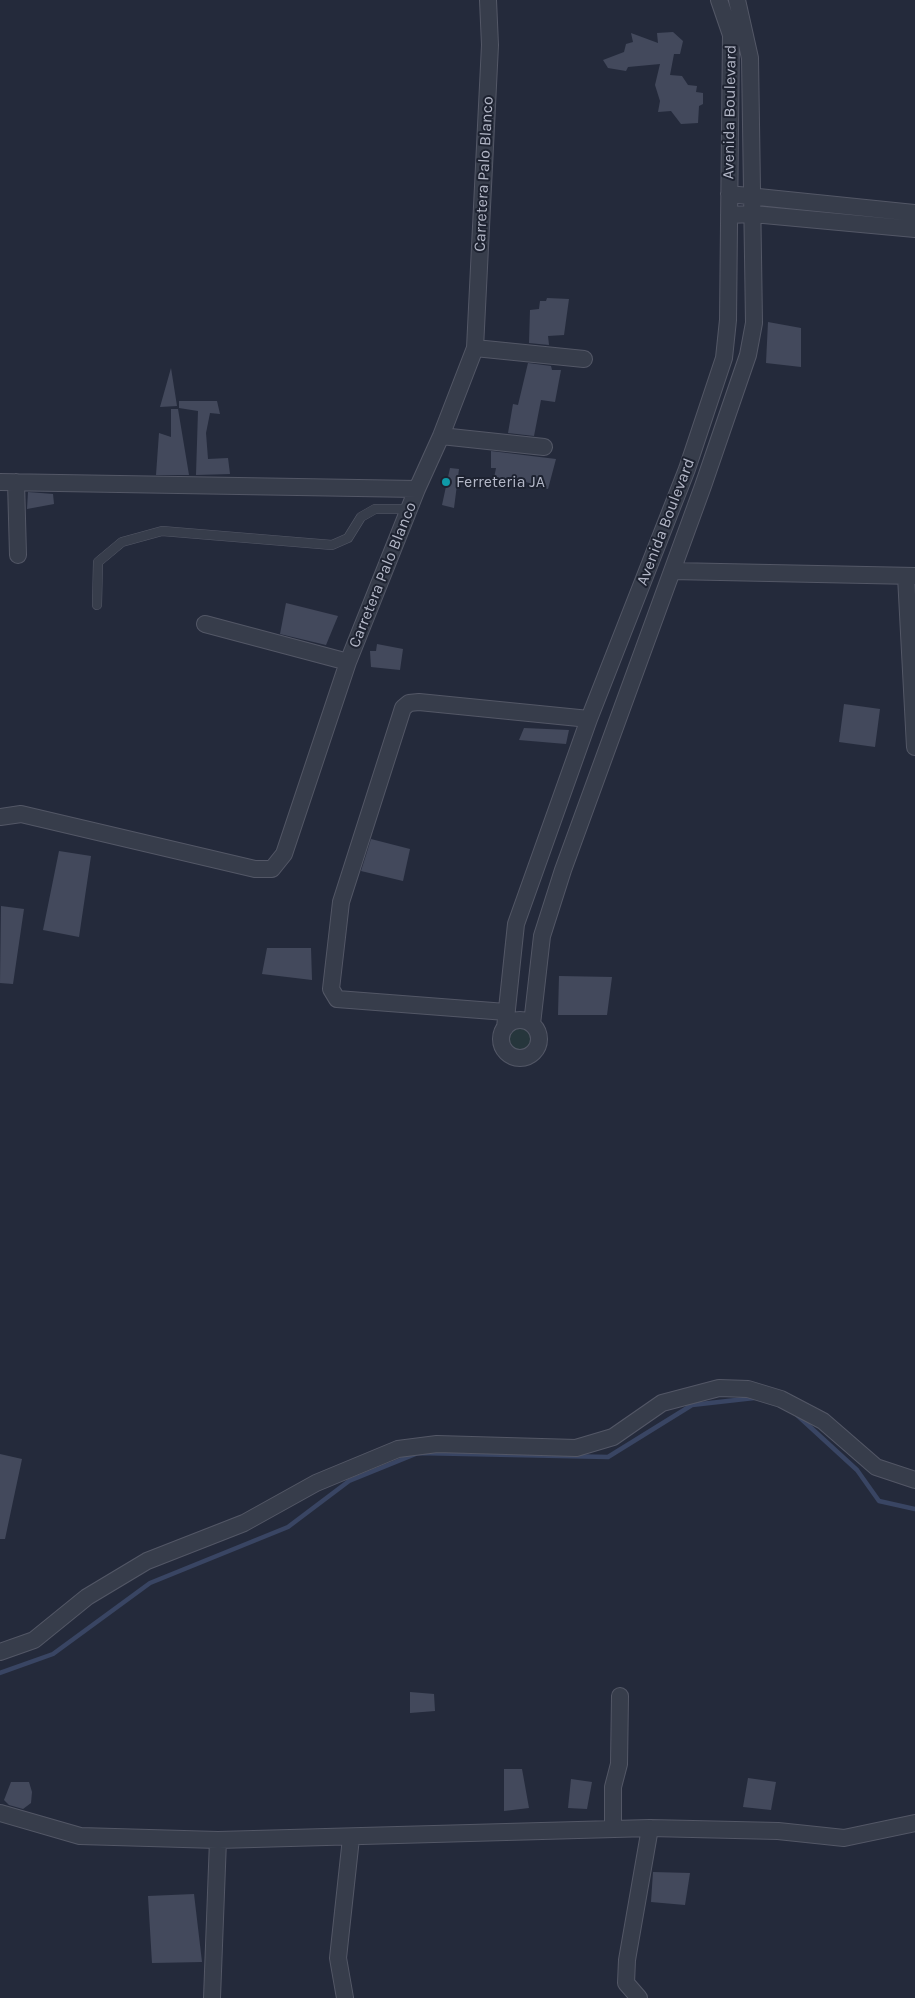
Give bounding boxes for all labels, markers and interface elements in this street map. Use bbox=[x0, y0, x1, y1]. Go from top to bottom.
street label: Avenida Boulevard bbox=[719, 44, 741, 180]
street label: Carretera Palo Blanco bbox=[470, 96, 498, 252]
street label: Avenida Boulevard bbox=[633, 456, 699, 588]
place label: Ferreteria JA bbox=[456, 472, 545, 492]
marker: Ferreteria JA bbox=[440, 476, 452, 488]
street label: Carretera Palo Blanco bbox=[345, 499, 421, 651]

